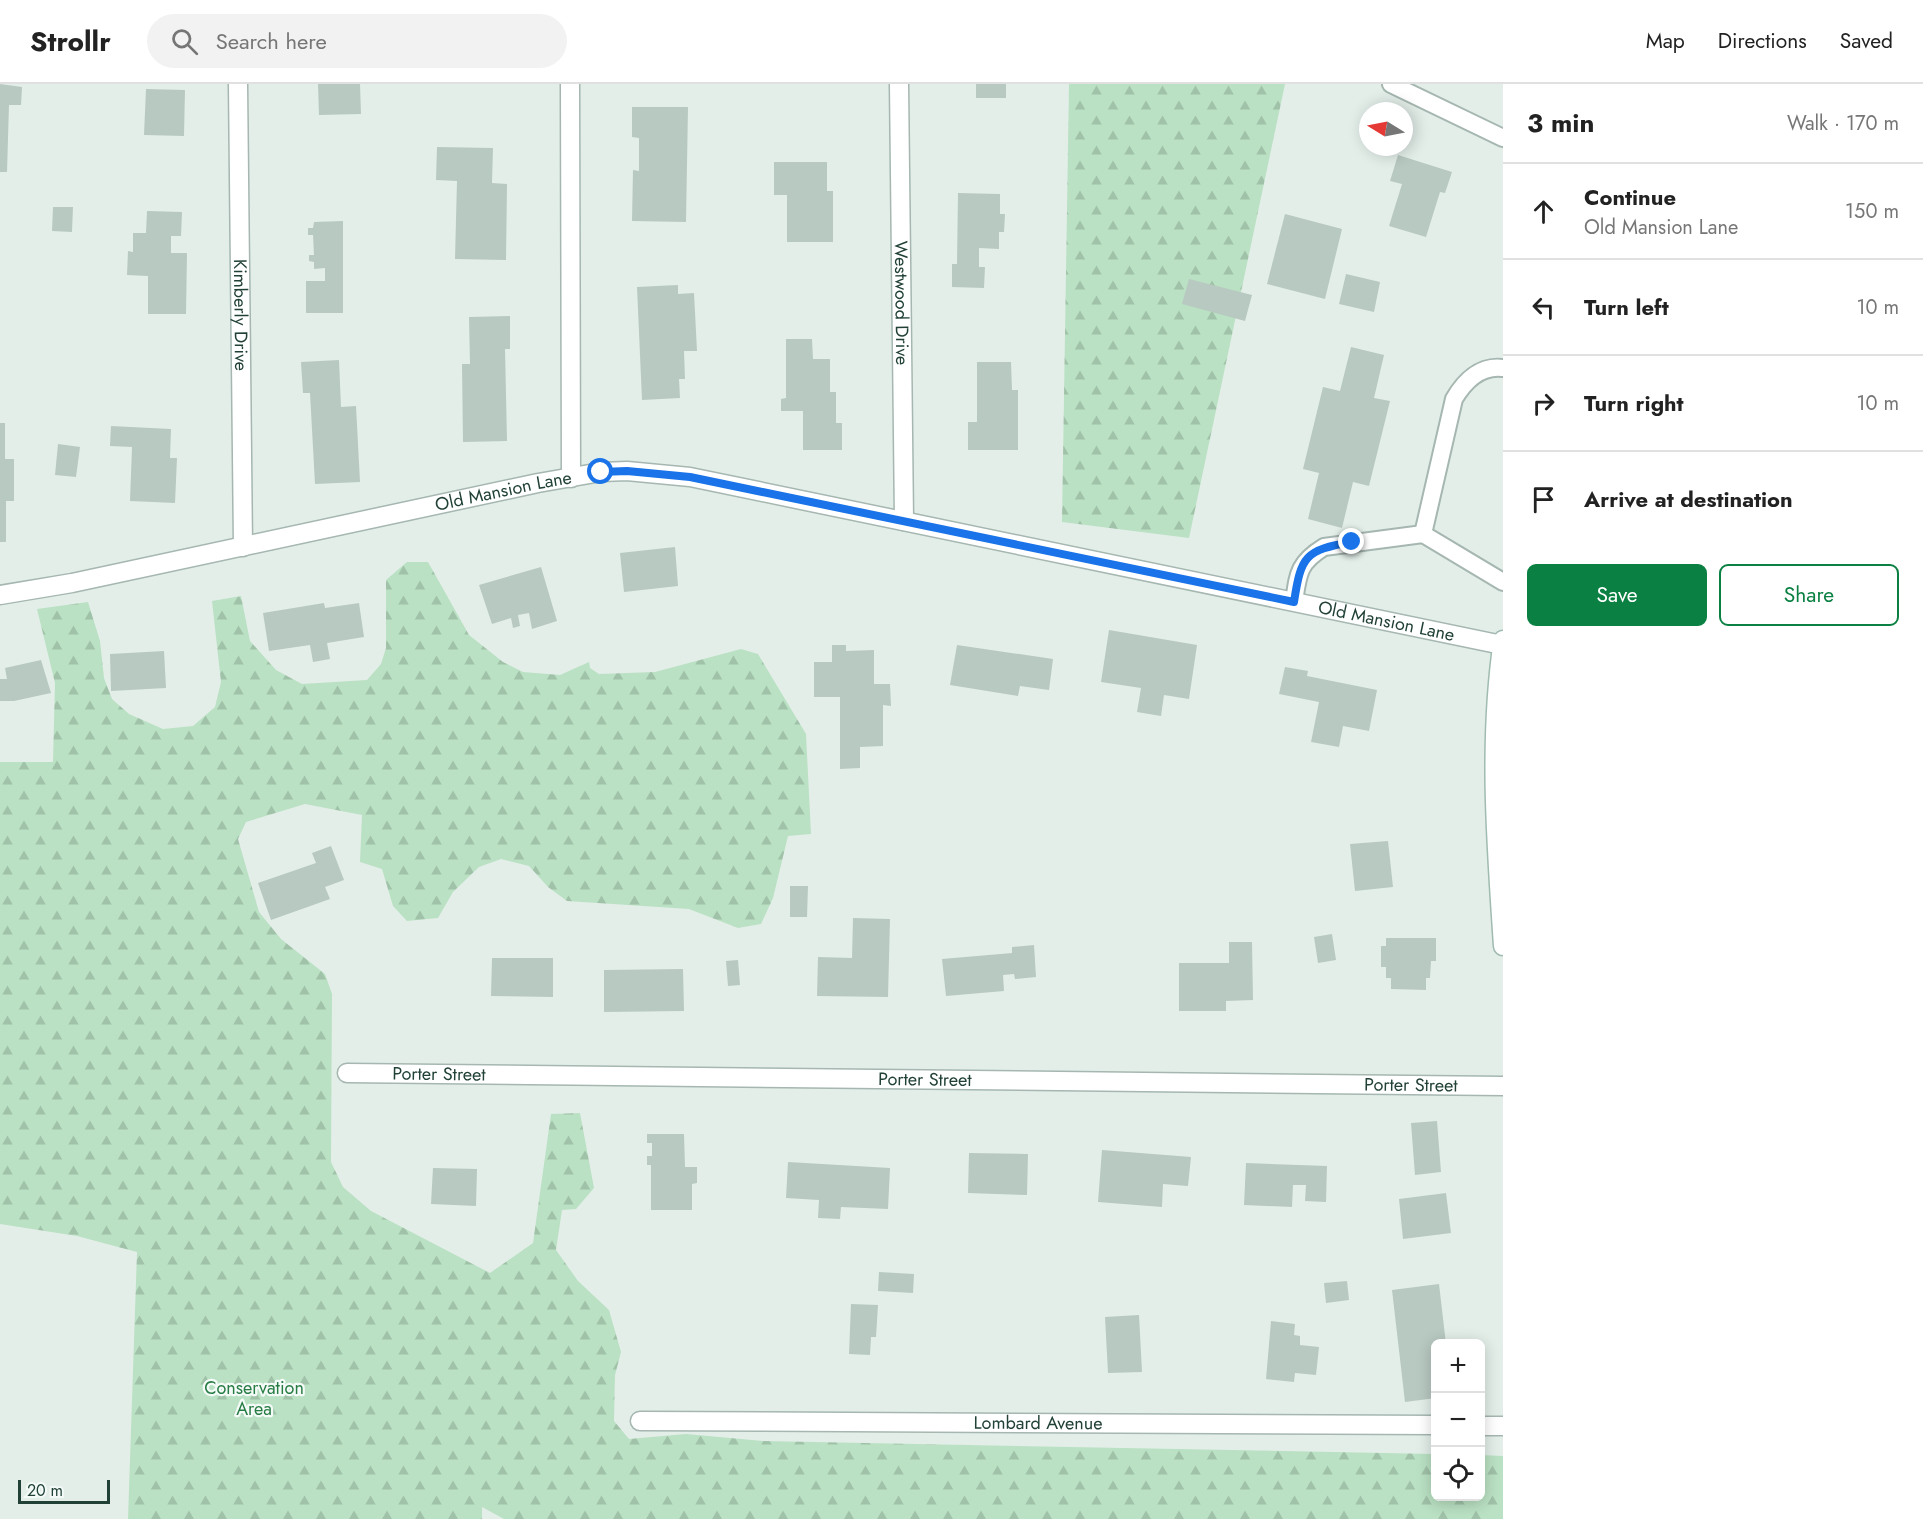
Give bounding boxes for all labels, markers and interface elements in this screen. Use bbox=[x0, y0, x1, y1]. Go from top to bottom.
search box bbox=[147, 14, 567, 68]
text: Strollr bbox=[30, 21, 111, 62]
icon: search bbox=[168, 25, 201, 58]
text: Search here bbox=[216, 25, 327, 57]
text: Map bbox=[1646, 26, 1685, 56]
text: Directions bbox=[1718, 26, 1807, 56]
text: Saved bbox=[1840, 26, 1893, 56]
north arrow bbox=[1359, 102, 1413, 156]
text: 3 min bbox=[1527, 104, 1594, 142]
text: Walk · 170 m bbox=[1787, 109, 1899, 138]
text: Continue bbox=[1584, 181, 1676, 213]
icon: ahead bbox=[1527, 195, 1560, 228]
text: 150 m bbox=[1845, 197, 1899, 226]
text: Old Mansion Lane bbox=[1584, 213, 1738, 242]
street label: Westwood Drive bbox=[888, 241, 915, 365]
street label: Kimberly Drive bbox=[227, 259, 254, 371]
icon: left bbox=[1527, 291, 1560, 324]
text: Turn left bbox=[1584, 291, 1669, 323]
text: 10 m bbox=[1856, 293, 1899, 322]
icon: right bbox=[1527, 387, 1560, 420]
text: Turn right bbox=[1584, 387, 1684, 419]
text: 10 m bbox=[1856, 389, 1899, 418]
route start bbox=[587, 458, 613, 484]
street label: Old Mansion Lane bbox=[433, 464, 574, 518]
icon: arrive bbox=[1527, 483, 1560, 516]
text: Arrive at destination bbox=[1584, 483, 1793, 515]
route end bbox=[1338, 528, 1364, 554]
button: Save bbox=[1527, 564, 1707, 626]
button: Share bbox=[1719, 564, 1899, 626]
street label: Old Mansion Lane bbox=[1316, 594, 1457, 648]
street label: Porter Street bbox=[392, 1061, 487, 1088]
street label: Porter Street bbox=[878, 1066, 973, 1093]
street label: Porter Street bbox=[1364, 1071, 1459, 1098]
map controls bbox=[1431, 1339, 1485, 1501]
button: + bbox=[1431, 1339, 1485, 1393]
park label: Conservation Area bbox=[204, 1375, 304, 1422]
button: − bbox=[1431, 1393, 1485, 1447]
street label: Lombard Avenue bbox=[973, 1410, 1103, 1436]
button: locate bbox=[1431, 1447, 1485, 1501]
scale bar bbox=[18, 1477, 110, 1504]
text: 20 m bbox=[27, 1479, 63, 1502]

